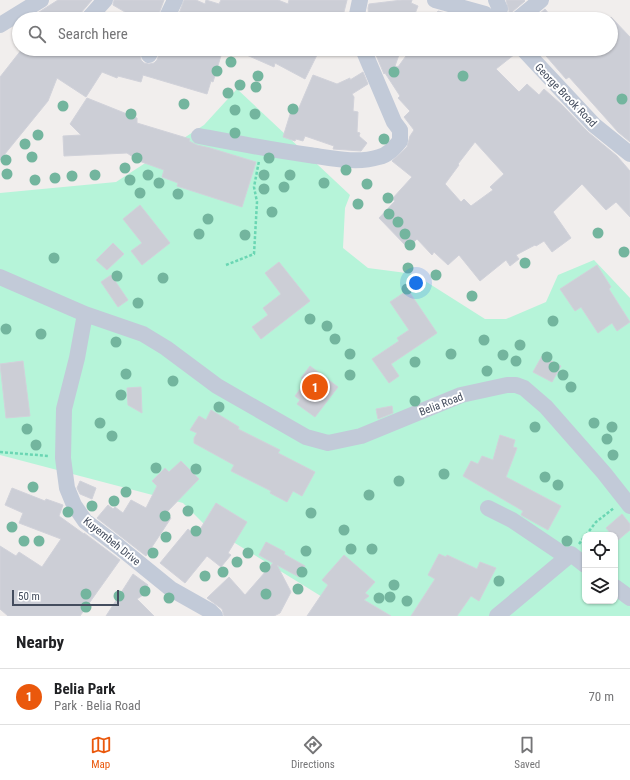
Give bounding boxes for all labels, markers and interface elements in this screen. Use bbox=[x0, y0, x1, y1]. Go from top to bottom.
search box bbox=[12, 12, 618, 56]
icon: search bbox=[26, 23, 48, 45]
text: Search here bbox=[58, 25, 128, 43]
street label: George Brook Road bbox=[532, 61, 599, 130]
your location bbox=[406, 273, 426, 293]
pin: 1 bbox=[302, 372, 328, 402]
street label: Belia Road bbox=[417, 390, 465, 419]
street label: Kuyembeh Drive bbox=[81, 514, 143, 568]
map controls bbox=[582, 532, 618, 604]
button: locate bbox=[582, 532, 618, 568]
button: layers bbox=[582, 568, 618, 604]
scale bar bbox=[12, 588, 119, 607]
text: 50 m bbox=[18, 590, 40, 603]
text: Nearby bbox=[16, 632, 64, 652]
text: Belia Park bbox=[54, 680, 115, 698]
text: 1 bbox=[26, 689, 32, 704]
text: 70 m bbox=[588, 689, 614, 704]
text: Park · Belia Road bbox=[54, 698, 141, 713]
tab: Map bbox=[90, 734, 112, 771]
tab: Directions bbox=[291, 734, 335, 771]
tab: Saved bbox=[514, 734, 540, 771]

